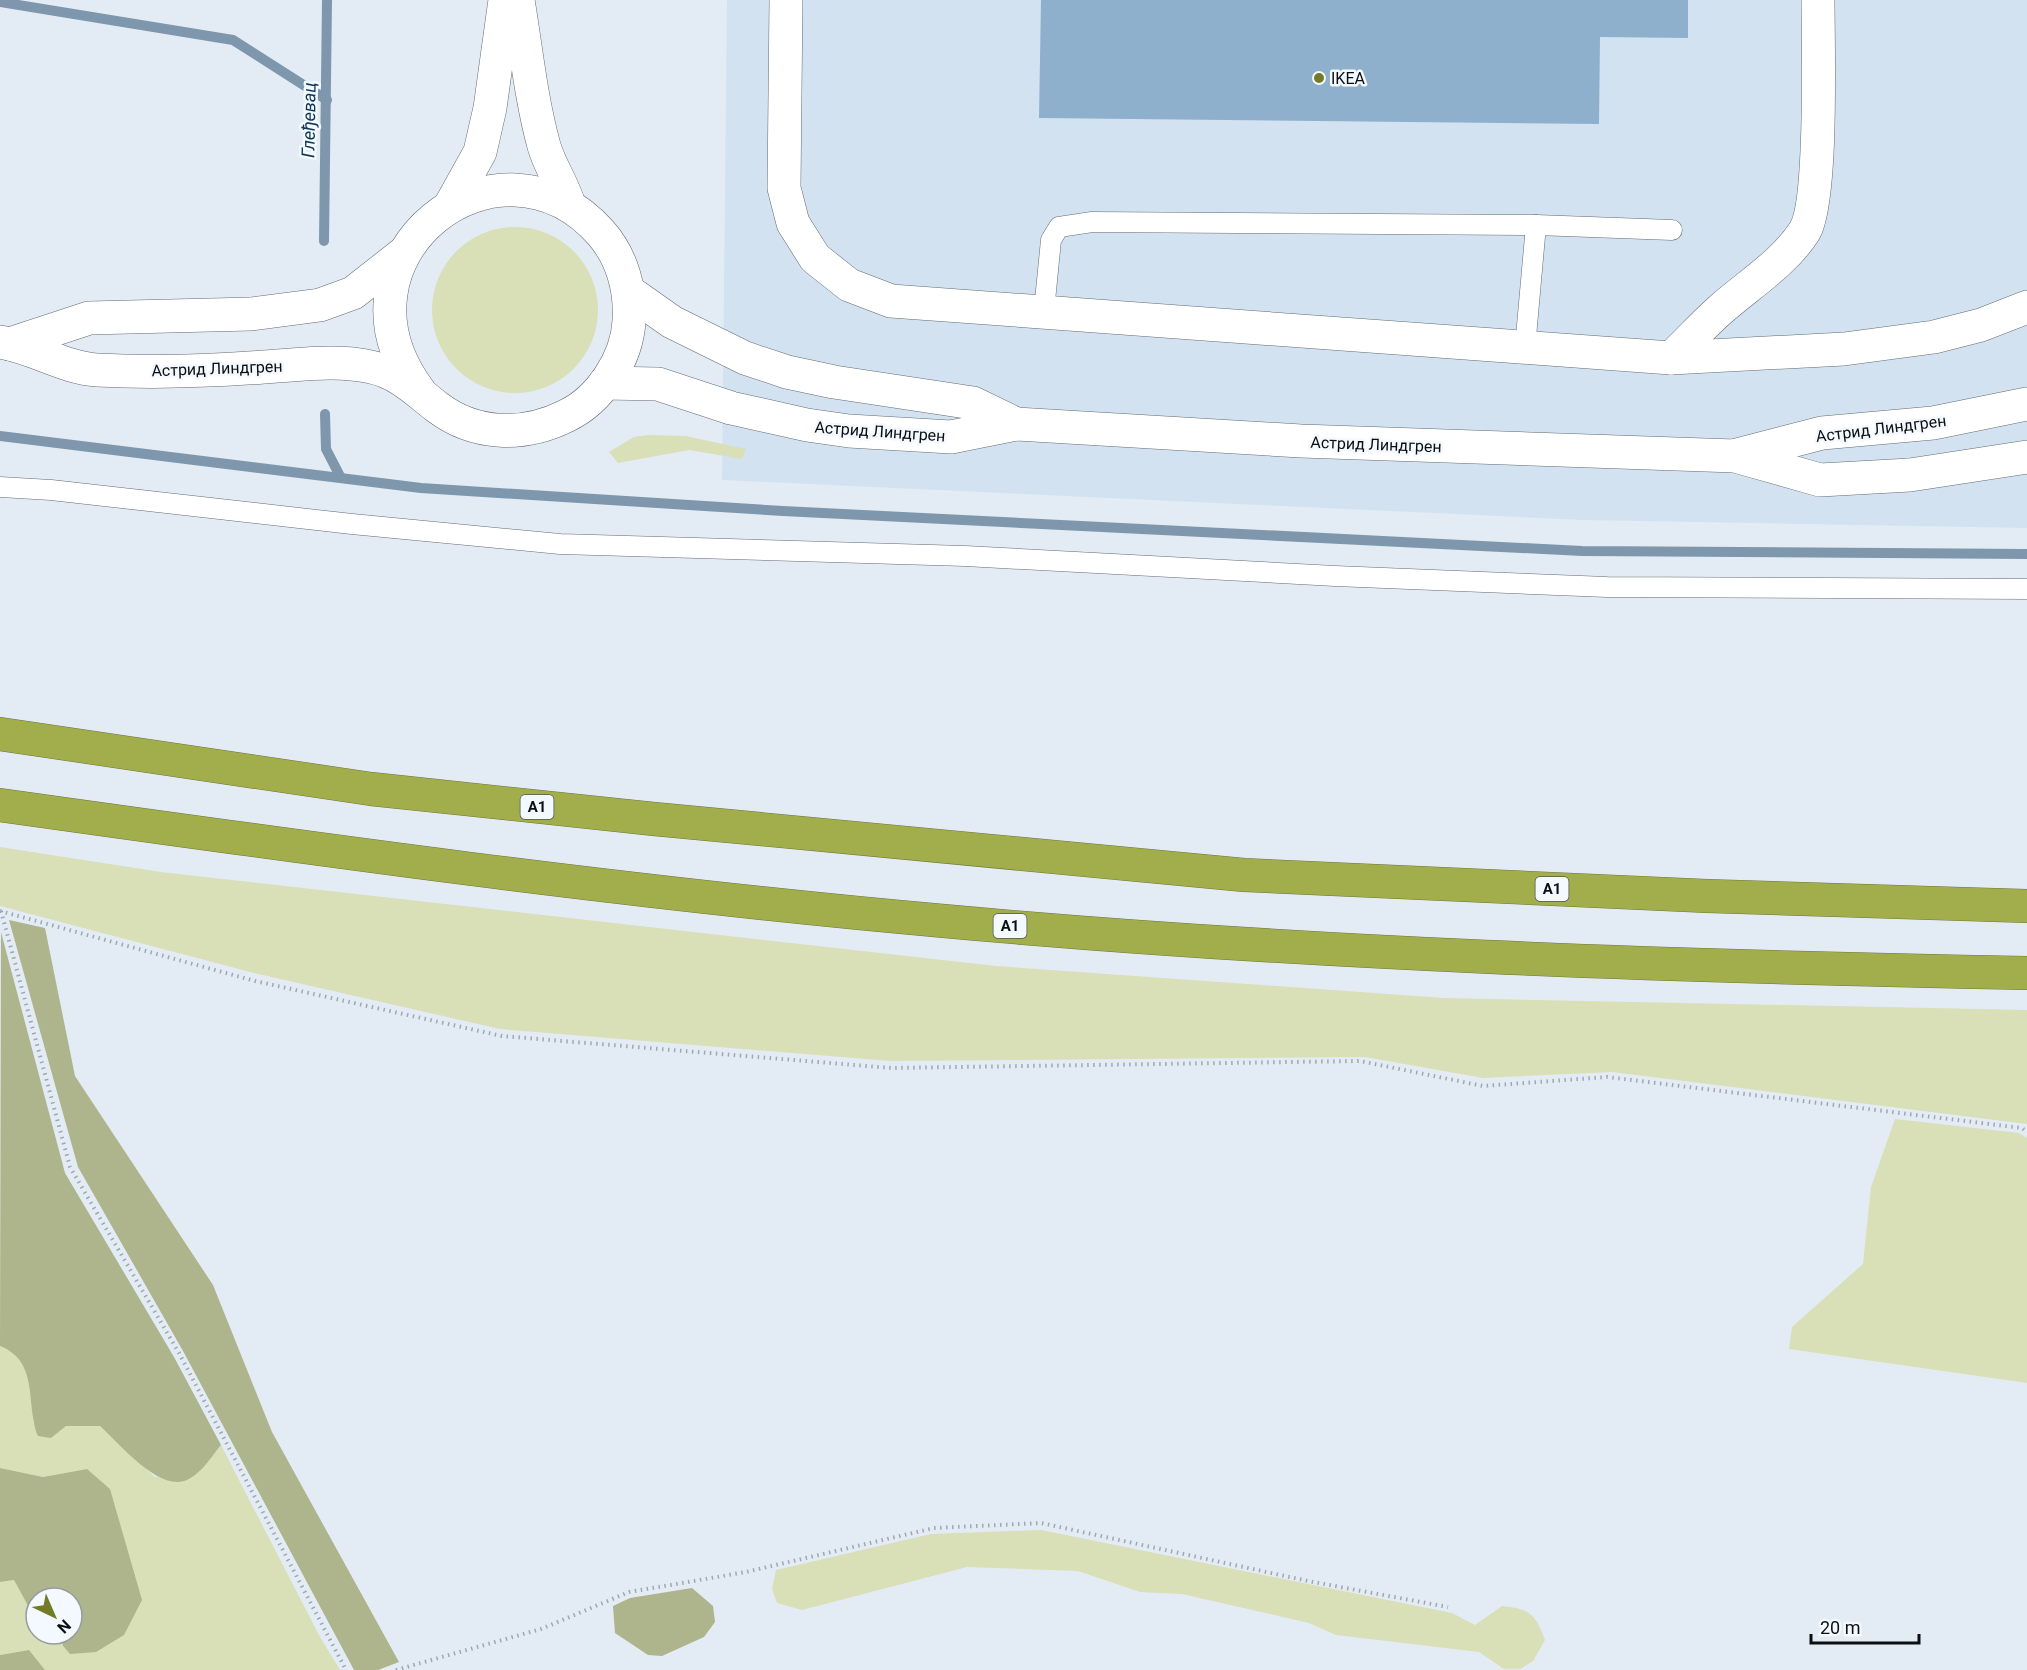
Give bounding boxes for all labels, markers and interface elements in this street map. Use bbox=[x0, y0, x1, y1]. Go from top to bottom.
place label: IKEA bbox=[1331, 69, 1365, 88]
marker: IKEA bbox=[1312, 71, 1326, 85]
water label: Глеђевац bbox=[297, 82, 320, 158]
street label: Астрид Линдгрен bbox=[151, 357, 283, 380]
street label: Астрид Линдгрен bbox=[1815, 411, 1947, 446]
street label: Астрид Линдгрен bbox=[814, 417, 946, 446]
street label: Астрид Линдгрен bbox=[1310, 433, 1442, 456]
road number: A1 bbox=[520, 795, 554, 819]
road number: A1 bbox=[1536, 877, 1568, 901]
road number: A1 bbox=[994, 914, 1026, 938]
north arrow bbox=[24, 1586, 84, 1646]
scale bar bbox=[1811, 1607, 1919, 1645]
text: N bbox=[53, 1616, 75, 1637]
text: 20 m bbox=[1820, 1617, 1860, 1638]

